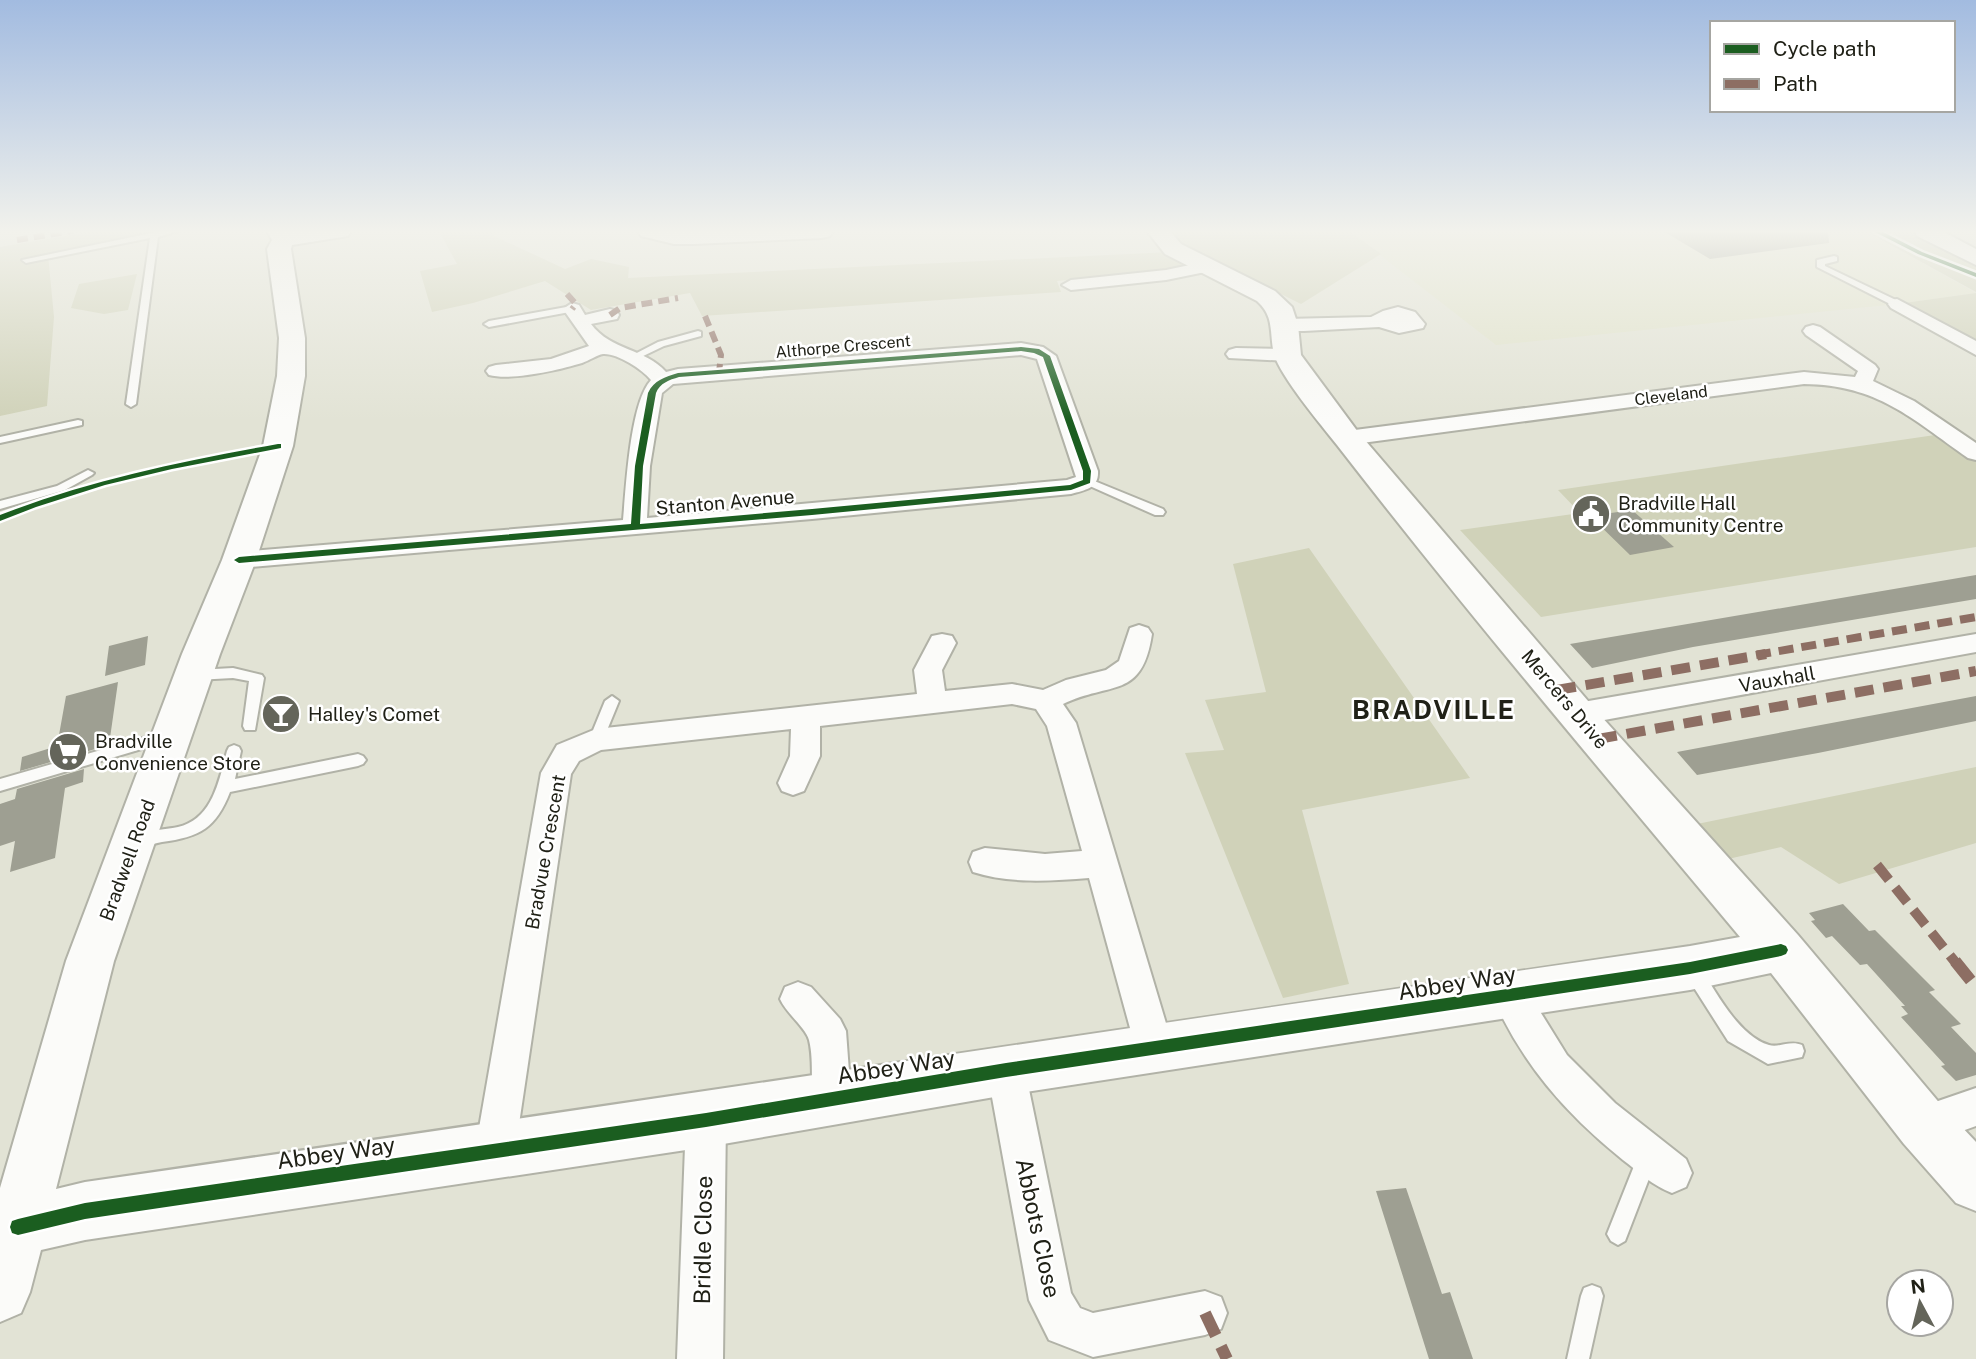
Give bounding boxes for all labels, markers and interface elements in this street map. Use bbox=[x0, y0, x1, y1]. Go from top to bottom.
legend bbox=[1710, 21, 1955, 112]
text: Cycle path bbox=[1773, 36, 1876, 61]
text: Path bbox=[1773, 71, 1818, 96]
street label: Althorpe Crescent bbox=[775, 331, 912, 362]
street label: Cleveland bbox=[1633, 382, 1709, 409]
street label: Stanton Avenue bbox=[655, 485, 795, 519]
place label: Bradville Hall Community Centre bbox=[1618, 492, 1783, 536]
public building icon: Bradville Hall Community Centre bbox=[1570, 493, 1612, 535]
street label: Mercers Drive bbox=[1517, 645, 1613, 753]
street label: Vauxhall bbox=[1737, 661, 1817, 697]
bar icon: Halley's Comet bbox=[260, 693, 302, 735]
district label: BRADVILLE bbox=[1352, 694, 1516, 725]
place label: Halley's Comet bbox=[308, 703, 440, 725]
place label: Bradville Convenience Store bbox=[95, 730, 261, 774]
supermarket icon: Bradville Convenience Store bbox=[47, 731, 89, 773]
street label: Bradvue Crescent bbox=[521, 773, 569, 931]
street label: Bradwell Road bbox=[95, 796, 159, 924]
street label: Abbey Way bbox=[1396, 960, 1518, 1005]
street label: Abbey Way bbox=[835, 1044, 957, 1089]
street label: Abbey Way bbox=[275, 1131, 397, 1174]
street label: Abbots Close bbox=[1011, 1156, 1066, 1300]
street label: Bridle Close bbox=[688, 1175, 717, 1305]
north arrow bbox=[1885, 1268, 1955, 1338]
text: N bbox=[1909, 1274, 1927, 1298]

